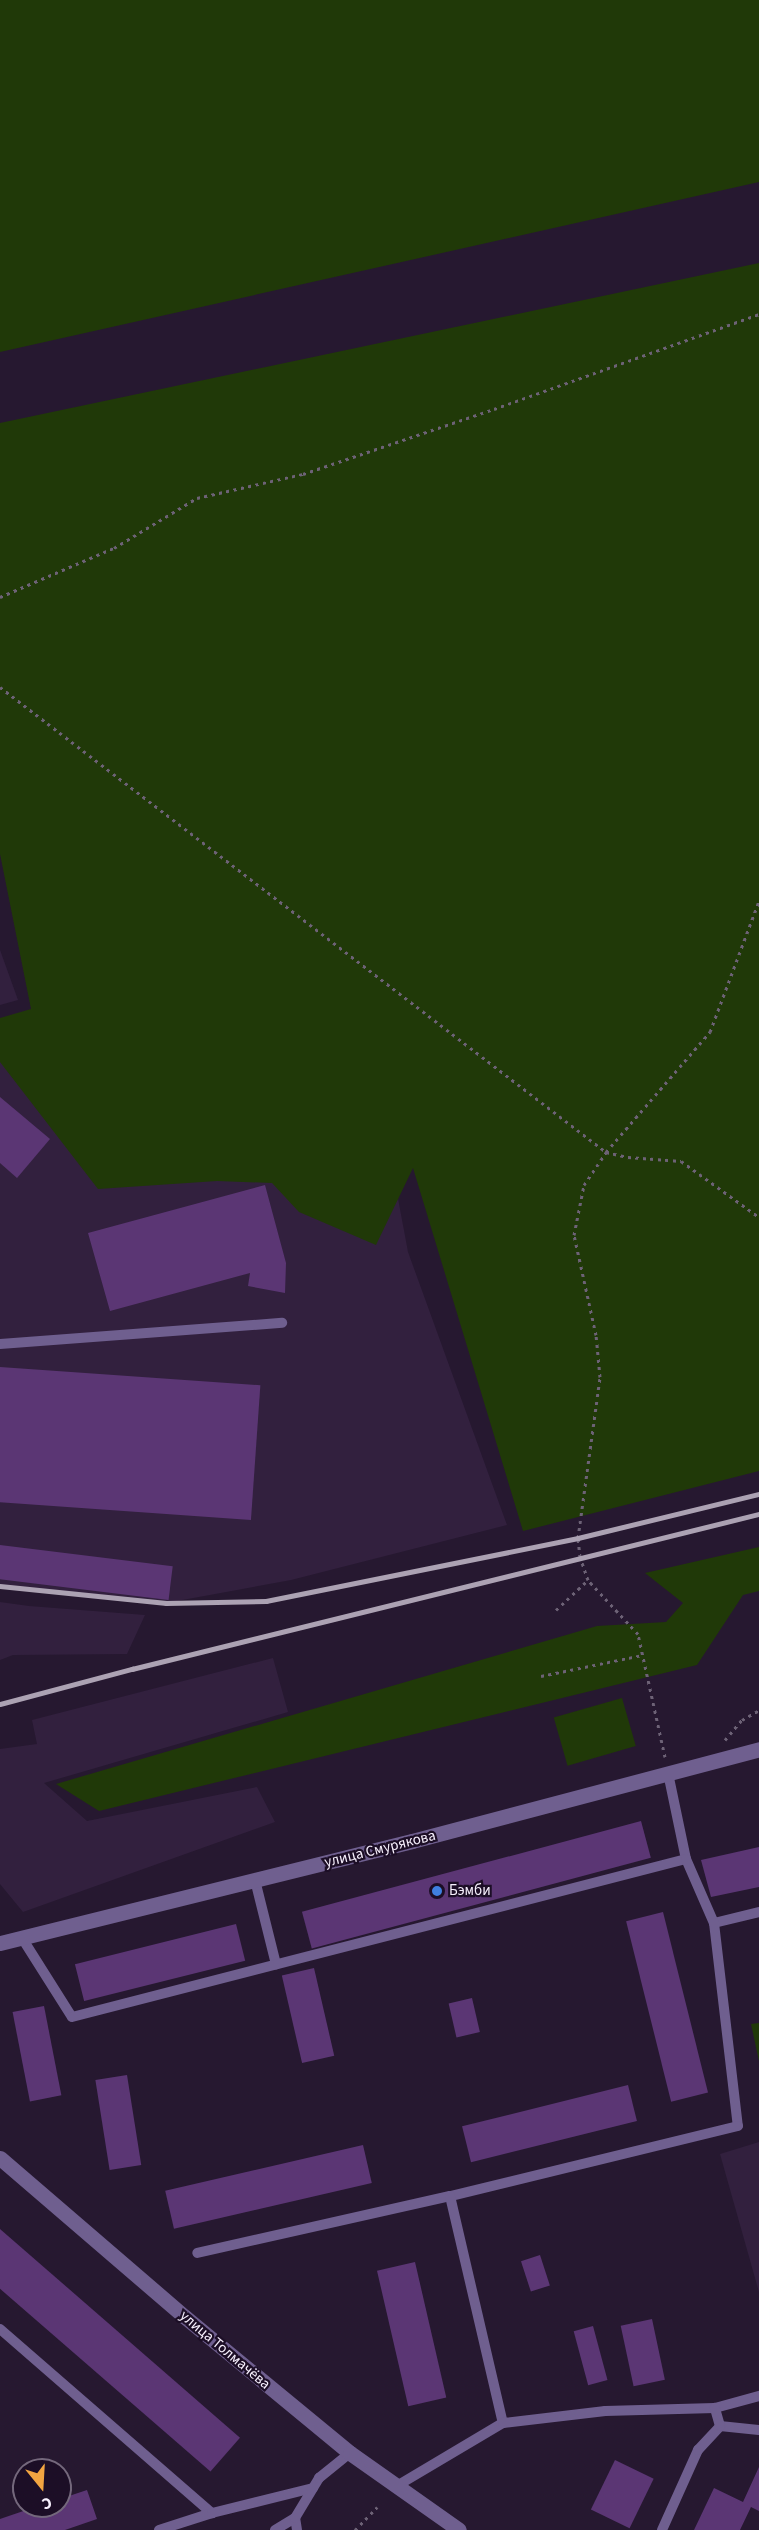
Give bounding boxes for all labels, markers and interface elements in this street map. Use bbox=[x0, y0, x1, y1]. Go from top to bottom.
street label: улица Смурякова bbox=[323, 1826, 437, 1872]
place label: Бэмби bbox=[449, 1882, 491, 1900]
marker: Бэмби bbox=[430, 1884, 444, 1898]
street label: улица Толмачёва bbox=[176, 2307, 274, 2393]
north arrow bbox=[12, 2458, 72, 2518]
text: С bbox=[39, 2491, 55, 2515]

